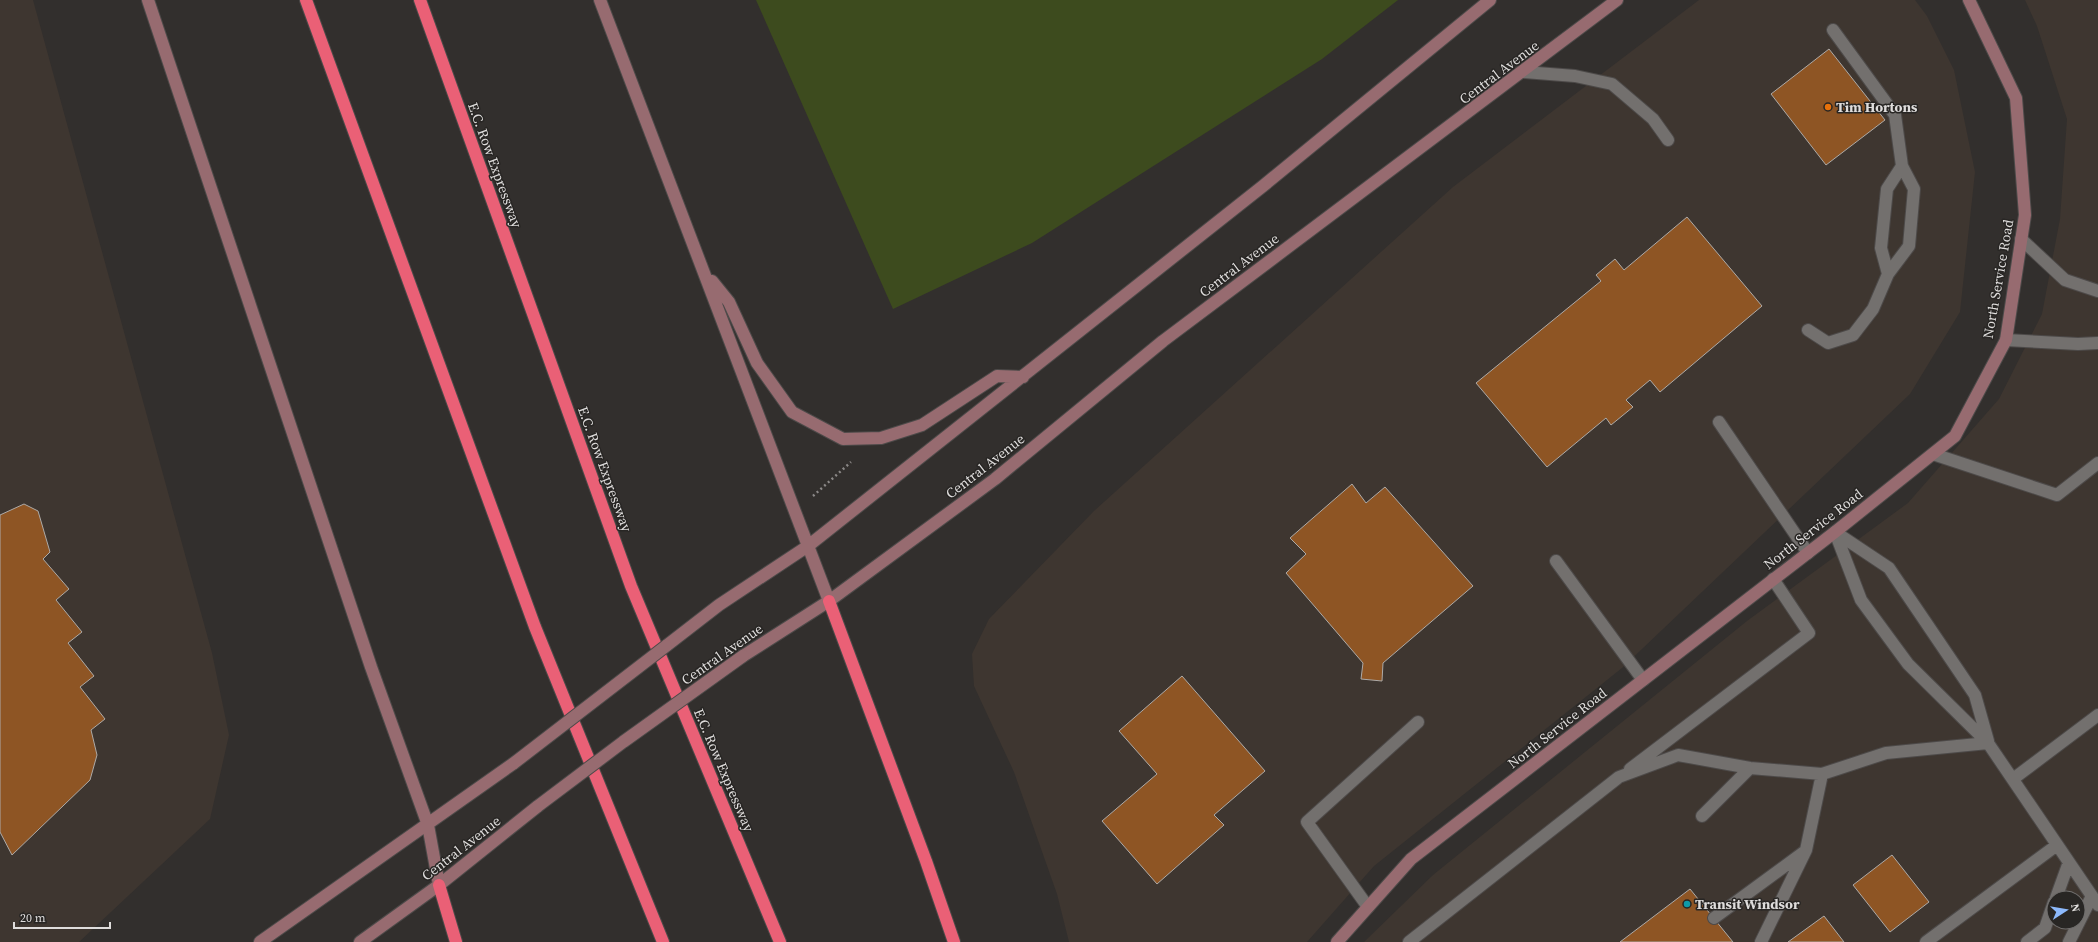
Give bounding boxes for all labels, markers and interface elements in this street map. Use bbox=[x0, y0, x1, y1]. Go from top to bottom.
street label: Central Avenue bbox=[1455, 35, 1543, 109]
place label: Tim Hortons bbox=[1836, 97, 1918, 117]
street label: E.C. Row Expressway bbox=[463, 100, 527, 231]
marker: Tim Hortons bbox=[1823, 102, 1833, 112]
street label: North Service Road bbox=[1978, 218, 2018, 340]
street label: Central Avenue bbox=[1195, 228, 1283, 302]
street label: E.C. Row Expressway bbox=[573, 404, 637, 535]
street label: Central Avenue bbox=[941, 429, 1029, 503]
street label: North Service Road bbox=[1759, 484, 1867, 574]
street label: Central Avenue bbox=[677, 618, 767, 690]
street label: North Service Road bbox=[1503, 683, 1611, 773]
street label: E.C. Row Expressway bbox=[689, 705, 759, 835]
street label: Central Avenue bbox=[417, 811, 505, 885]
north arrow bbox=[2046, 890, 2086, 930]
place label: Transit Windsor bbox=[1695, 894, 1800, 914]
marker: Transit Windsor bbox=[1682, 899, 1692, 909]
text: N bbox=[2067, 903, 2083, 914]
scale bar bbox=[14, 904, 110, 930]
text: 20 m bbox=[20, 910, 46, 926]

